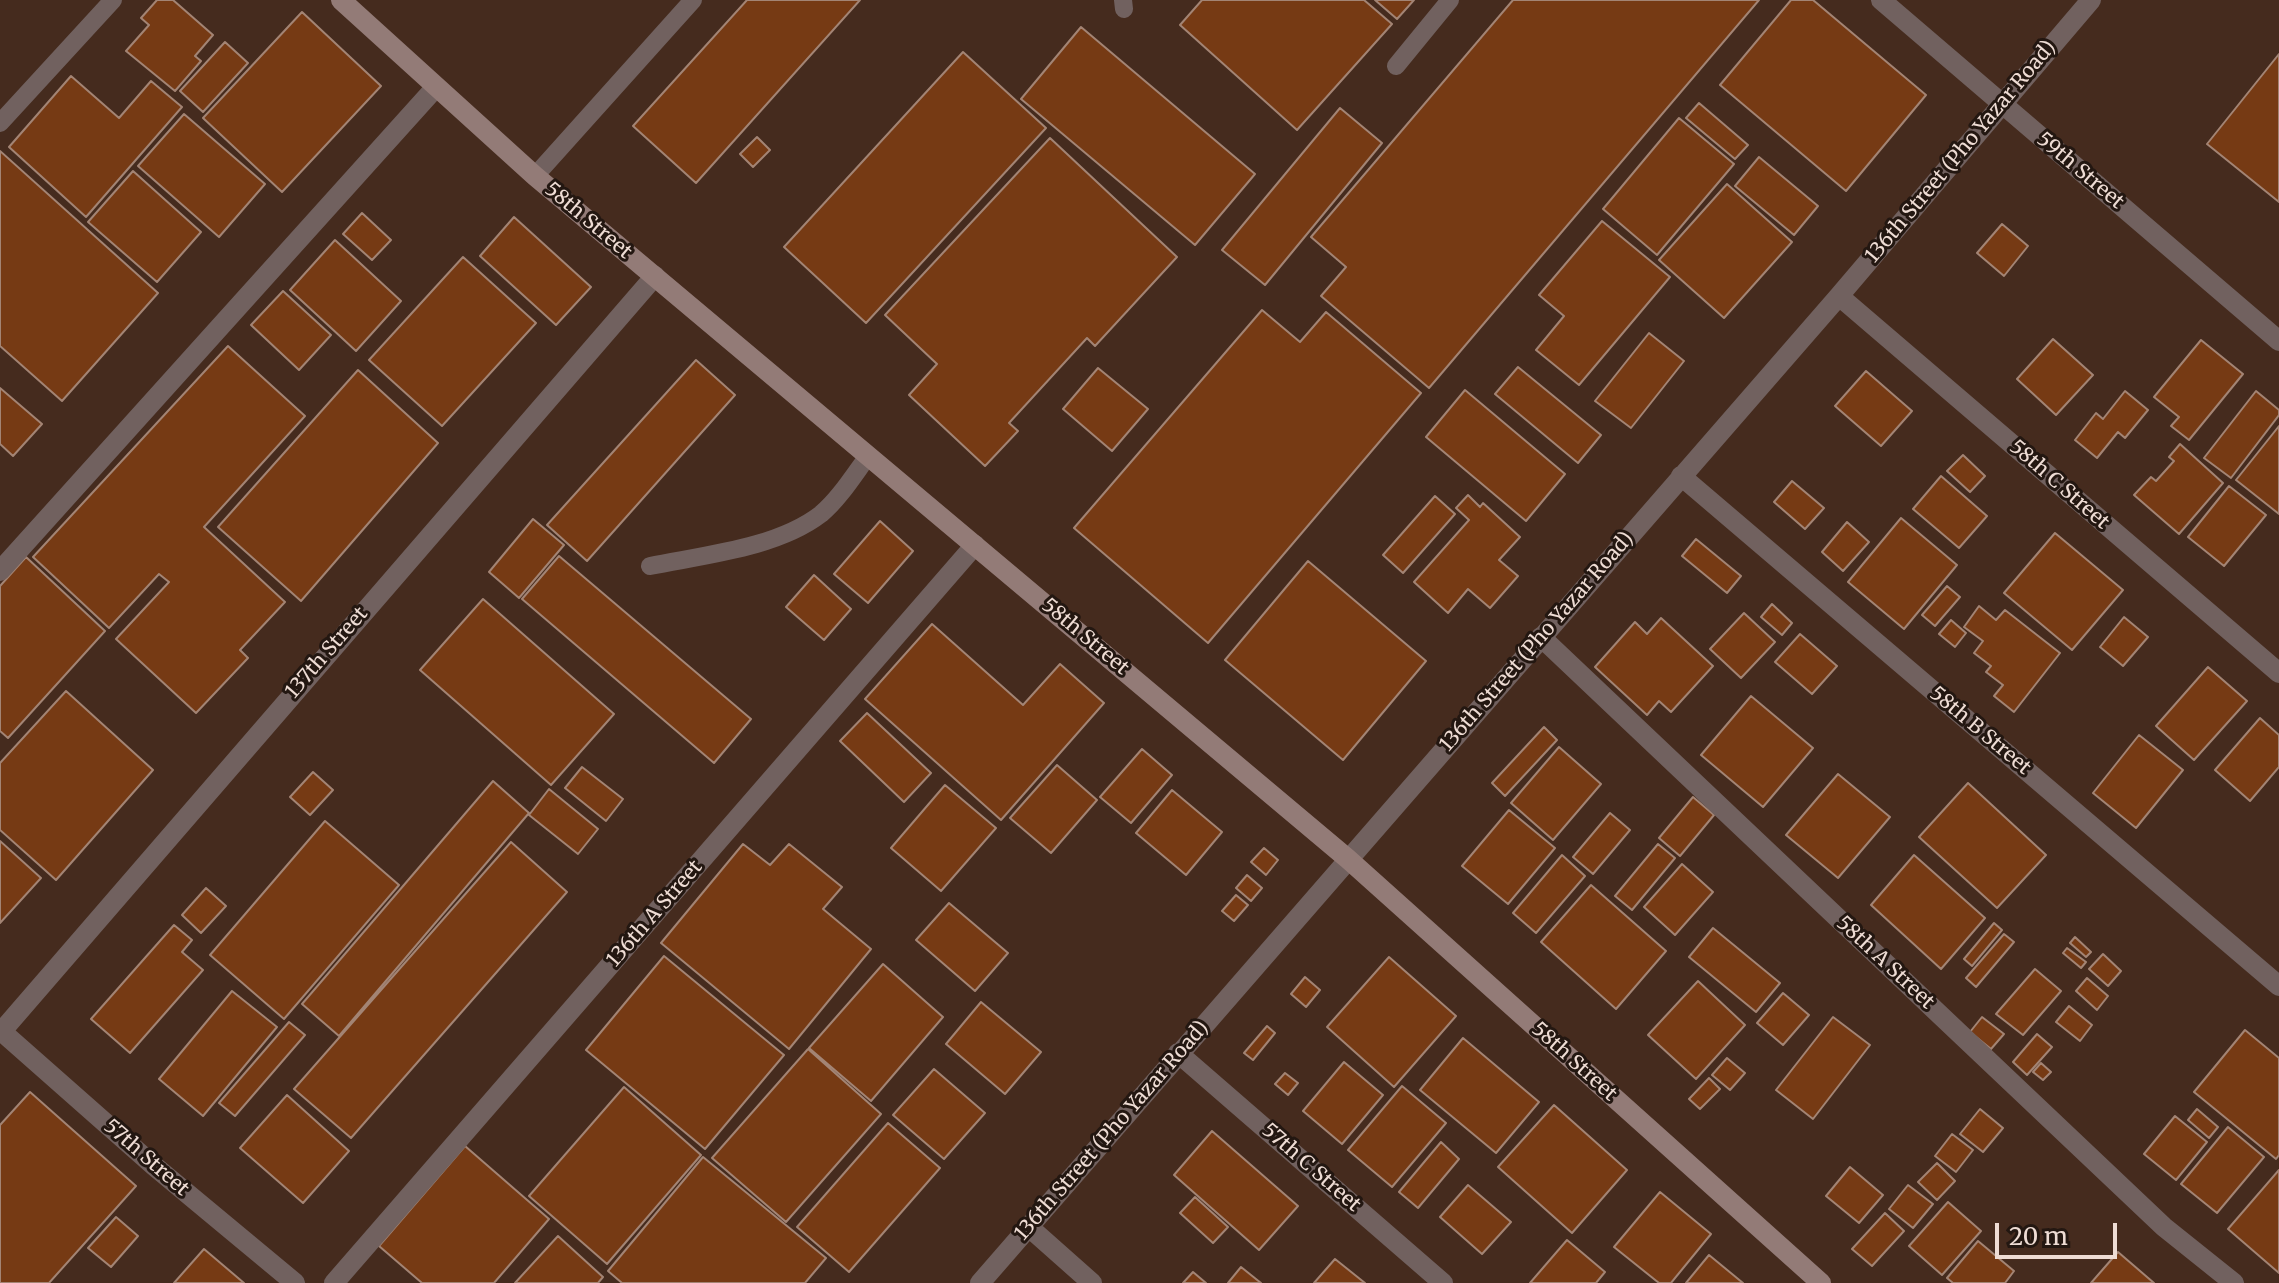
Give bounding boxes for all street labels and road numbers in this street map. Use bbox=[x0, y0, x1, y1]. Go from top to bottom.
street label: 136th Street (Pho Yazar Road) bbox=[1861, 36, 2061, 268]
street label: 59th Street bbox=[2032, 128, 2128, 214]
street label: 58th Street bbox=[540, 178, 636, 264]
street label: 58th C Street bbox=[2004, 435, 2114, 535]
street label: 136th Street (Pho Yazar Road) bbox=[1435, 527, 1639, 757]
street label: 58th Street bbox=[1037, 594, 1133, 680]
street label: 137th Street bbox=[281, 602, 373, 704]
street label: 58th B Street bbox=[1925, 682, 2035, 780]
street label: 136th A Street bbox=[602, 856, 708, 972]
street label: 58th A Street bbox=[1831, 912, 1939, 1014]
street label: 136th Street (Pho Yazar Road) bbox=[1010, 1016, 1214, 1246]
street label: 58th Street bbox=[1527, 1018, 1621, 1106]
street label: 57th Street bbox=[99, 1115, 193, 1201]
street label: 57th C Street bbox=[1257, 1119, 1365, 1217]

